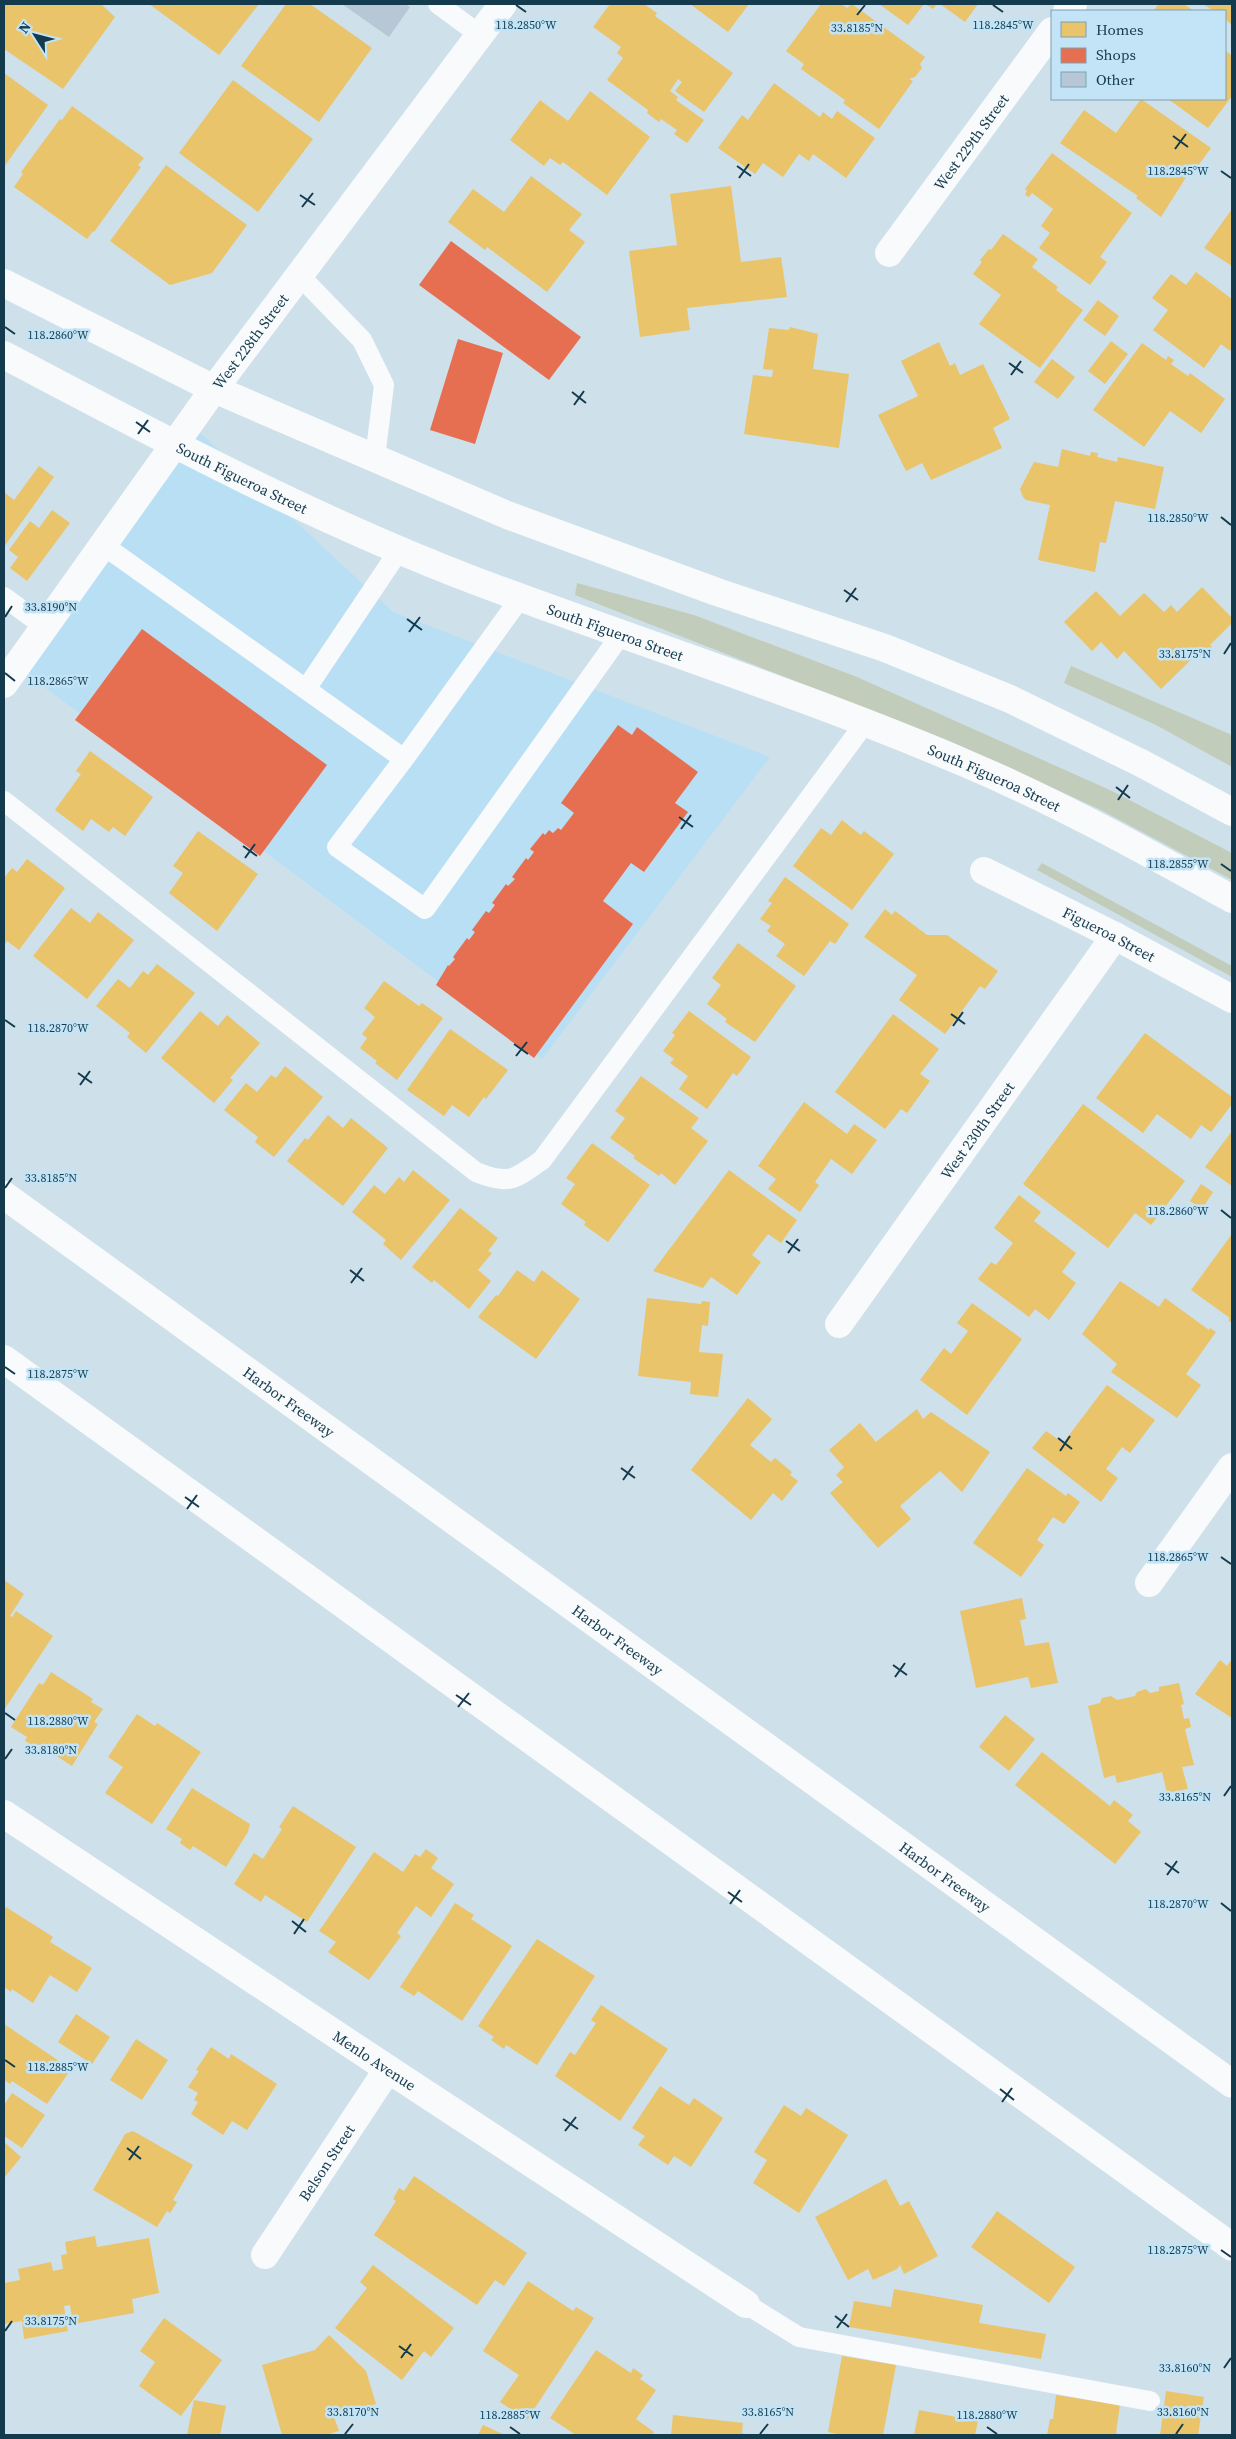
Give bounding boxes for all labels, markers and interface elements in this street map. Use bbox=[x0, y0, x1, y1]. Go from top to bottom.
north arrow bbox=[10, 10, 60, 60]
legend bbox=[1051, 10, 1226, 100]
text: N bbox=[13, 17, 36, 37]
text: 118.2850°W bbox=[495, 17, 557, 33]
text: 118.2845°W bbox=[972, 17, 1034, 33]
text: Homes bbox=[1096, 19, 1143, 40]
text: 33.8185°N bbox=[831, 20, 883, 36]
text: Shops bbox=[1096, 44, 1136, 65]
text: Other bbox=[1096, 69, 1135, 90]
street label: West 229th Street bbox=[928, 89, 1013, 194]
text: 118.2845°W bbox=[1147, 163, 1209, 179]
street label: West 228th Street bbox=[207, 289, 293, 393]
text: 118.2860°W bbox=[27, 327, 89, 343]
street label: South Figueroa Street bbox=[173, 437, 311, 519]
text: 118.2850°W bbox=[1147, 510, 1209, 526]
street label: South Figueroa Street bbox=[544, 598, 687, 666]
text: 33.8190°N bbox=[25, 599, 77, 615]
text: 33.8175°N bbox=[1159, 646, 1211, 662]
text: 118.2865°W bbox=[27, 673, 89, 689]
street label: South Figueroa Street bbox=[925, 738, 1064, 816]
text: 118.2855°W bbox=[1147, 856, 1209, 872]
street label: Figueroa Street bbox=[1059, 901, 1159, 966]
text: 118.2870°W bbox=[27, 1020, 89, 1036]
street label: West 230th Street bbox=[935, 1077, 1019, 1183]
text: 33.8185°N bbox=[25, 1170, 77, 1186]
text: 118.2860°W bbox=[1147, 1203, 1209, 1219]
street label: Harbor Freeway bbox=[239, 1361, 339, 1442]
text: 118.2875°W bbox=[27, 1366, 89, 1382]
text: 118.2865°W bbox=[1147, 1549, 1209, 1565]
street label: Harbor Freeway bbox=[568, 1599, 668, 1680]
text: 118.2880°W bbox=[27, 1713, 89, 1729]
text: 33.8180°N bbox=[25, 1742, 77, 1758]
text: 33.8165°N bbox=[1159, 1789, 1211, 1805]
street label: Harbor Freeway bbox=[895, 1836, 995, 1917]
text: 118.2870°W bbox=[1147, 1896, 1209, 1912]
street label: Menlo Avenue bbox=[329, 2025, 421, 2095]
text: 118.2885°W bbox=[27, 2059, 89, 2075]
street label: Belson Street bbox=[293, 2120, 359, 2205]
text: 118.2875°W bbox=[1147, 2242, 1209, 2258]
text: 33.8175°N bbox=[25, 2313, 77, 2329]
text: 33.8160°N bbox=[1159, 2360, 1211, 2376]
text: 33.8170°N bbox=[327, 2404, 379, 2420]
text: 33.8165°N bbox=[742, 2404, 794, 2420]
text: 33.8160°N bbox=[1157, 2404, 1209, 2420]
text: 118.2885°W bbox=[479, 2407, 541, 2423]
text: 118.2880°W bbox=[956, 2407, 1018, 2423]

